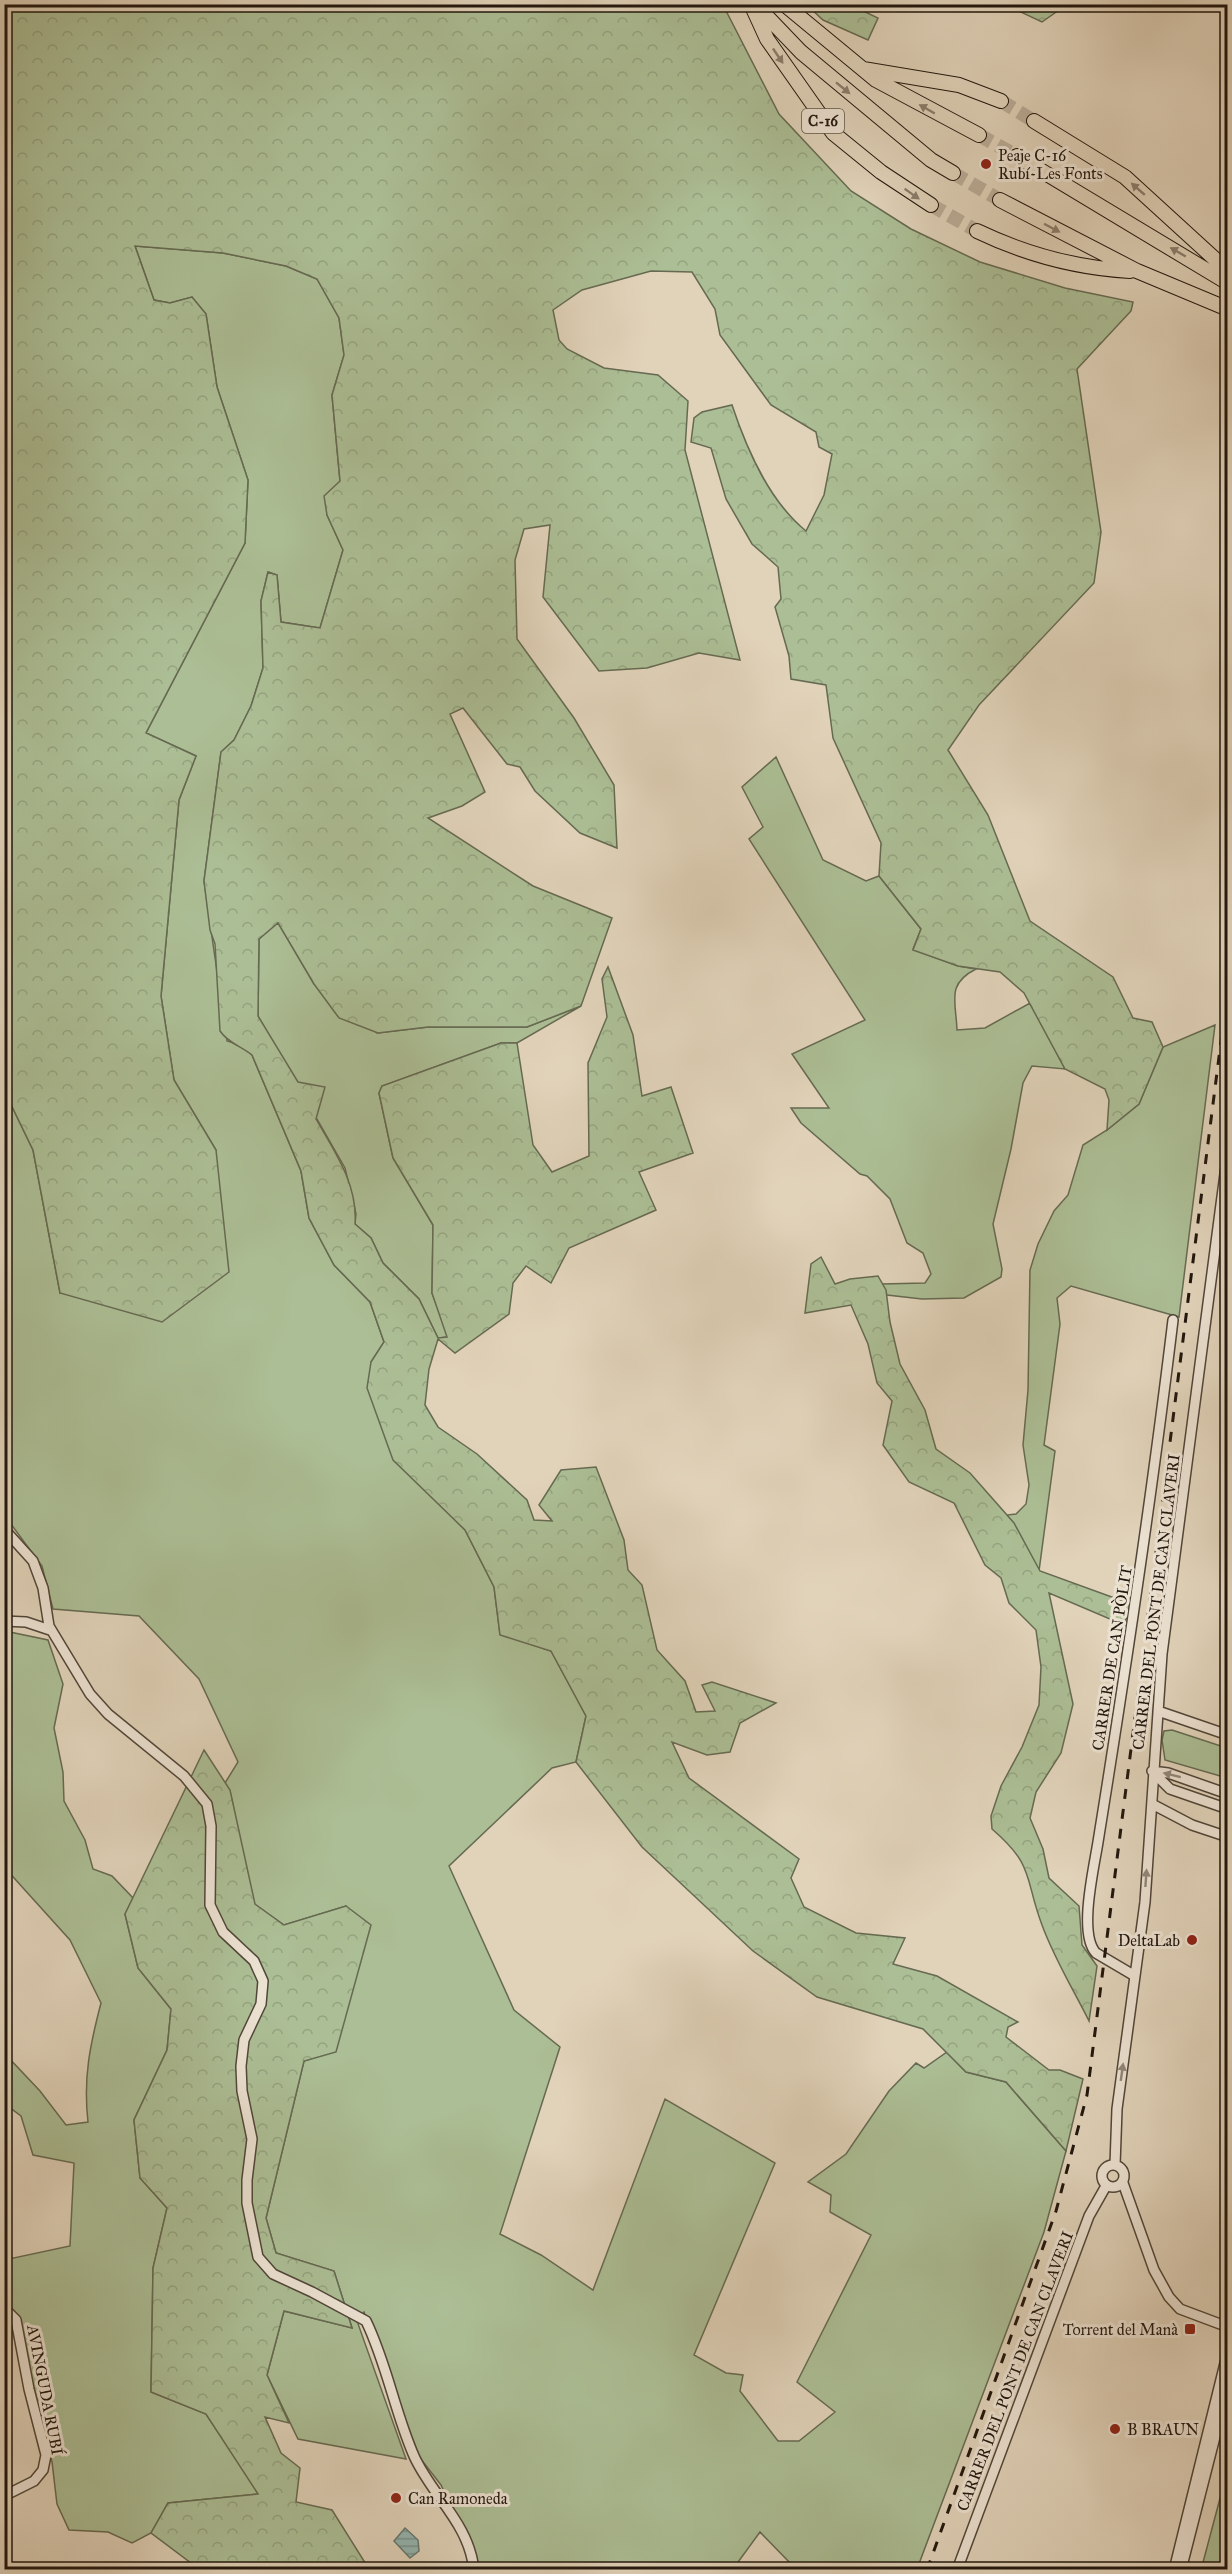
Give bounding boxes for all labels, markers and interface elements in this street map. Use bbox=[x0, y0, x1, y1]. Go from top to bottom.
one-way arrow bbox=[772, 48, 783, 64]
one-way arrow bbox=[835, 81, 851, 94]
one-way arrow bbox=[918, 104, 935, 114]
road number: C-16 bbox=[802, 109, 844, 133]
place label: Peaje C-16 Rubí-Les Fonts bbox=[998, 146, 1103, 183]
marker: Peaje C-16 Rubí-Les Fonts bbox=[979, 157, 993, 171]
one-way arrow bbox=[1131, 183, 1146, 196]
one-way arrow bbox=[904, 188, 920, 200]
one-way arrow bbox=[1044, 223, 1061, 233]
one-way arrow bbox=[1169, 247, 1186, 257]
street label: CARRER DEL PONT DE CAN CLAVERI bbox=[1128, 1453, 1184, 1751]
street label: CARRER DE CAN PÒLIT bbox=[1086, 1564, 1136, 1752]
one-way arrow bbox=[1163, 1769, 1181, 1779]
one-way arrow bbox=[1142, 1869, 1151, 1888]
place label: DeltaLab bbox=[1118, 1931, 1180, 1950]
marker: DeltaLab bbox=[1185, 1933, 1199, 1947]
one-way arrow bbox=[1117, 2062, 1127, 2081]
street label: CARRER DEL PONT DE CAN CLAVERI bbox=[953, 2228, 1077, 2514]
place label: Torrent del Manà bbox=[1063, 2320, 1178, 2339]
street label: AVINGUDA RUBÍ bbox=[23, 2322, 69, 2458]
marker: Torrent del Manà bbox=[1183, 2322, 1197, 2336]
place label: B BRAUN bbox=[1127, 2420, 1200, 2439]
marker: B BRAUN bbox=[1108, 2422, 1122, 2436]
place label: Can Ramoneda bbox=[408, 2489, 508, 2508]
marker: Can Ramoneda bbox=[389, 2491, 403, 2505]

